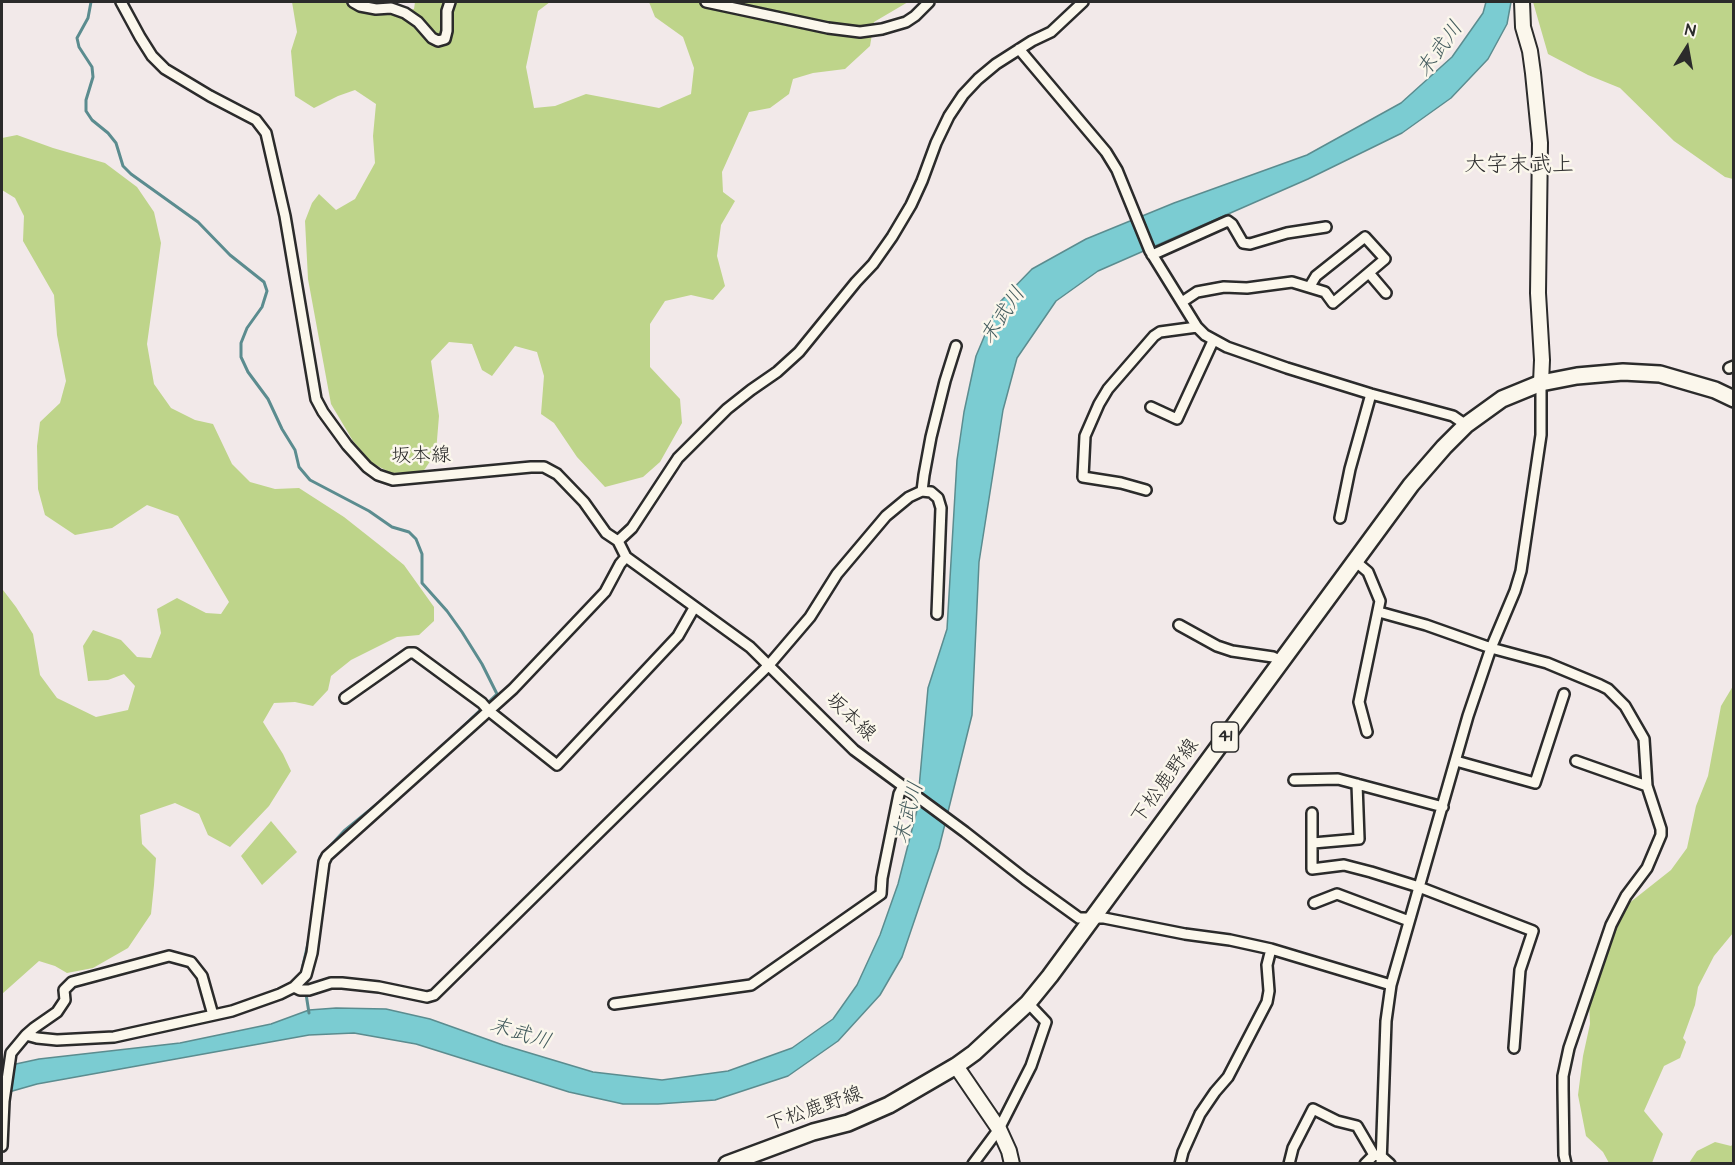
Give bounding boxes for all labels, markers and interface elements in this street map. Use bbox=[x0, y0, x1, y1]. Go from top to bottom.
water label: 末武川 bbox=[1412, 17, 1470, 83]
north arrow bbox=[1657, 18, 1717, 78]
text: N bbox=[1683, 19, 1697, 42]
district label: 大字末武上 bbox=[1464, 153, 1574, 179]
water label: 末武川 bbox=[976, 283, 1032, 349]
street label: 坂本線 bbox=[391, 444, 451, 470]
street label: 坂本線 bbox=[820, 689, 880, 747]
road number: 41 bbox=[1212, 722, 1238, 752]
street label: 下松鹿野線 bbox=[1127, 734, 1205, 830]
water label: 末武川 bbox=[890, 779, 930, 847]
water label: 末武川 bbox=[486, 1014, 554, 1056]
street label: 下松鹿野線 bbox=[764, 1082, 866, 1138]

